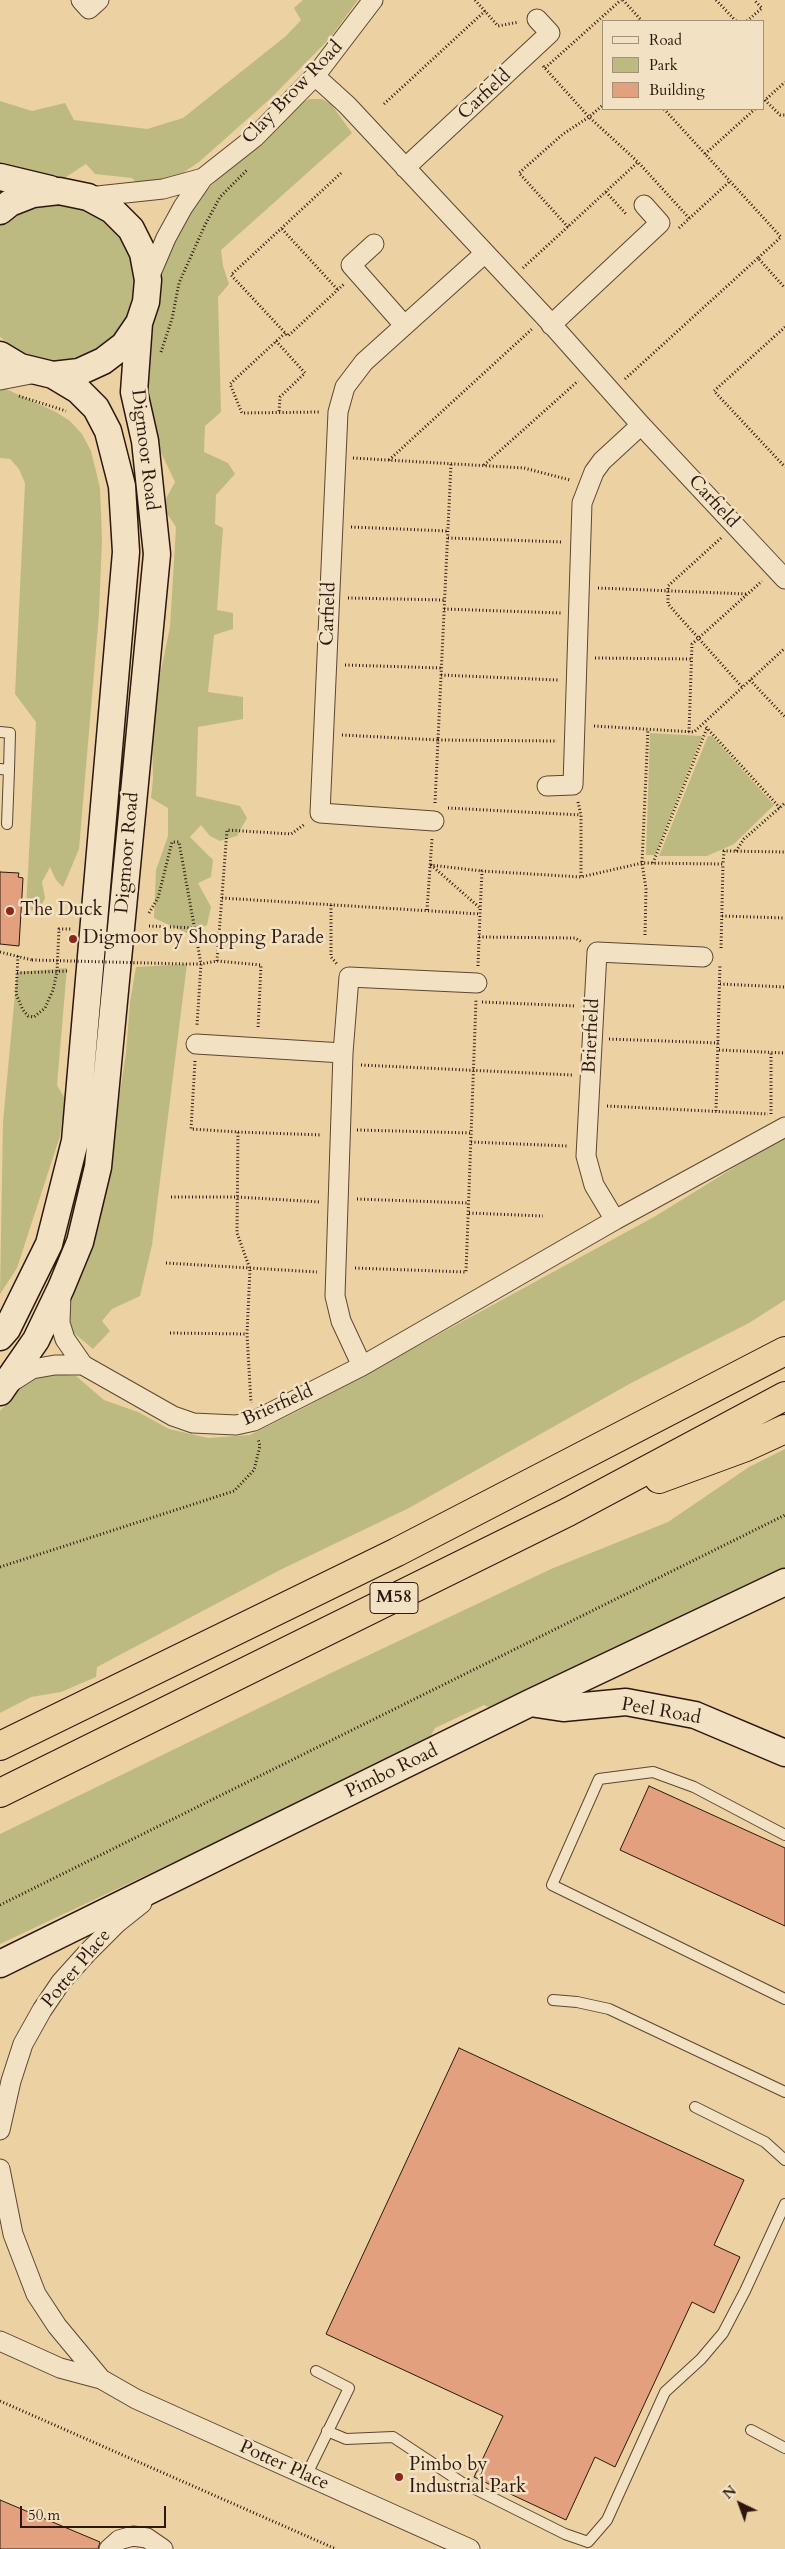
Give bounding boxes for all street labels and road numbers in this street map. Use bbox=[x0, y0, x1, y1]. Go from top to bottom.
street label: Clay Brow Road bbox=[238, 37, 348, 149]
street label: Carfield bbox=[454, 65, 516, 125]
street label: Digmoor Road bbox=[125, 388, 163, 512]
street label: Carfield bbox=[683, 471, 743, 533]
street label: Carfield bbox=[316, 582, 342, 646]
street label: Digmoor Road bbox=[111, 791, 145, 915]
street label: Brierfield bbox=[579, 998, 605, 1074]
street label: Brierfield bbox=[239, 1380, 317, 1432]
road number: M58 bbox=[370, 1582, 418, 1614]
street label: Peel Road bbox=[620, 1694, 702, 1730]
street label: Pimbo Road bbox=[342, 1740, 442, 1804]
street label: Potter Place bbox=[37, 1925, 117, 2013]
street label: Potter Place bbox=[236, 2436, 332, 2496]

